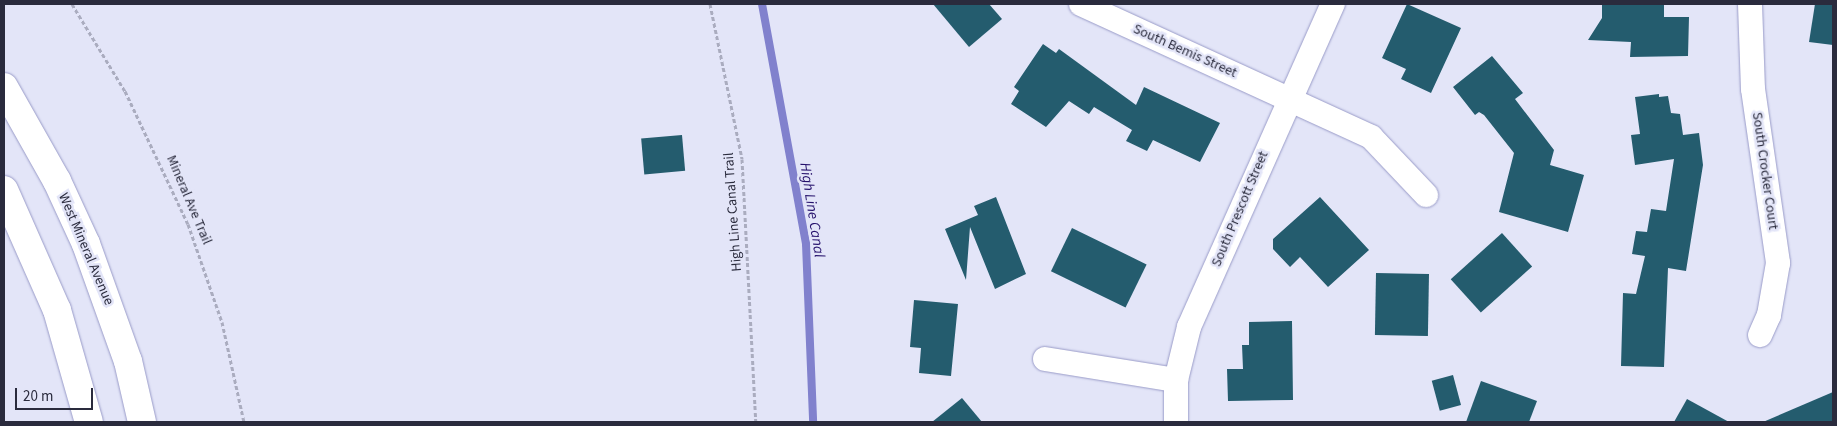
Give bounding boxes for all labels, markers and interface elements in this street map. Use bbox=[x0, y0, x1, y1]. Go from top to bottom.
street label: South Bemis Street bbox=[1131, 21, 1239, 81]
street label: South Crocker Court bbox=[1748, 111, 1782, 231]
street label: South Prescott Street bbox=[1208, 149, 1272, 269]
street label: High Line Canal Trail bbox=[720, 152, 746, 272]
street label: Mineral Ave Trail bbox=[163, 153, 215, 247]
water label: High Line Canal bbox=[796, 161, 828, 259]
street label: West Mineral Avenue bbox=[55, 190, 117, 308]
scale bar bbox=[18, 378, 95, 410]
text: 20 m bbox=[23, 386, 53, 407]

